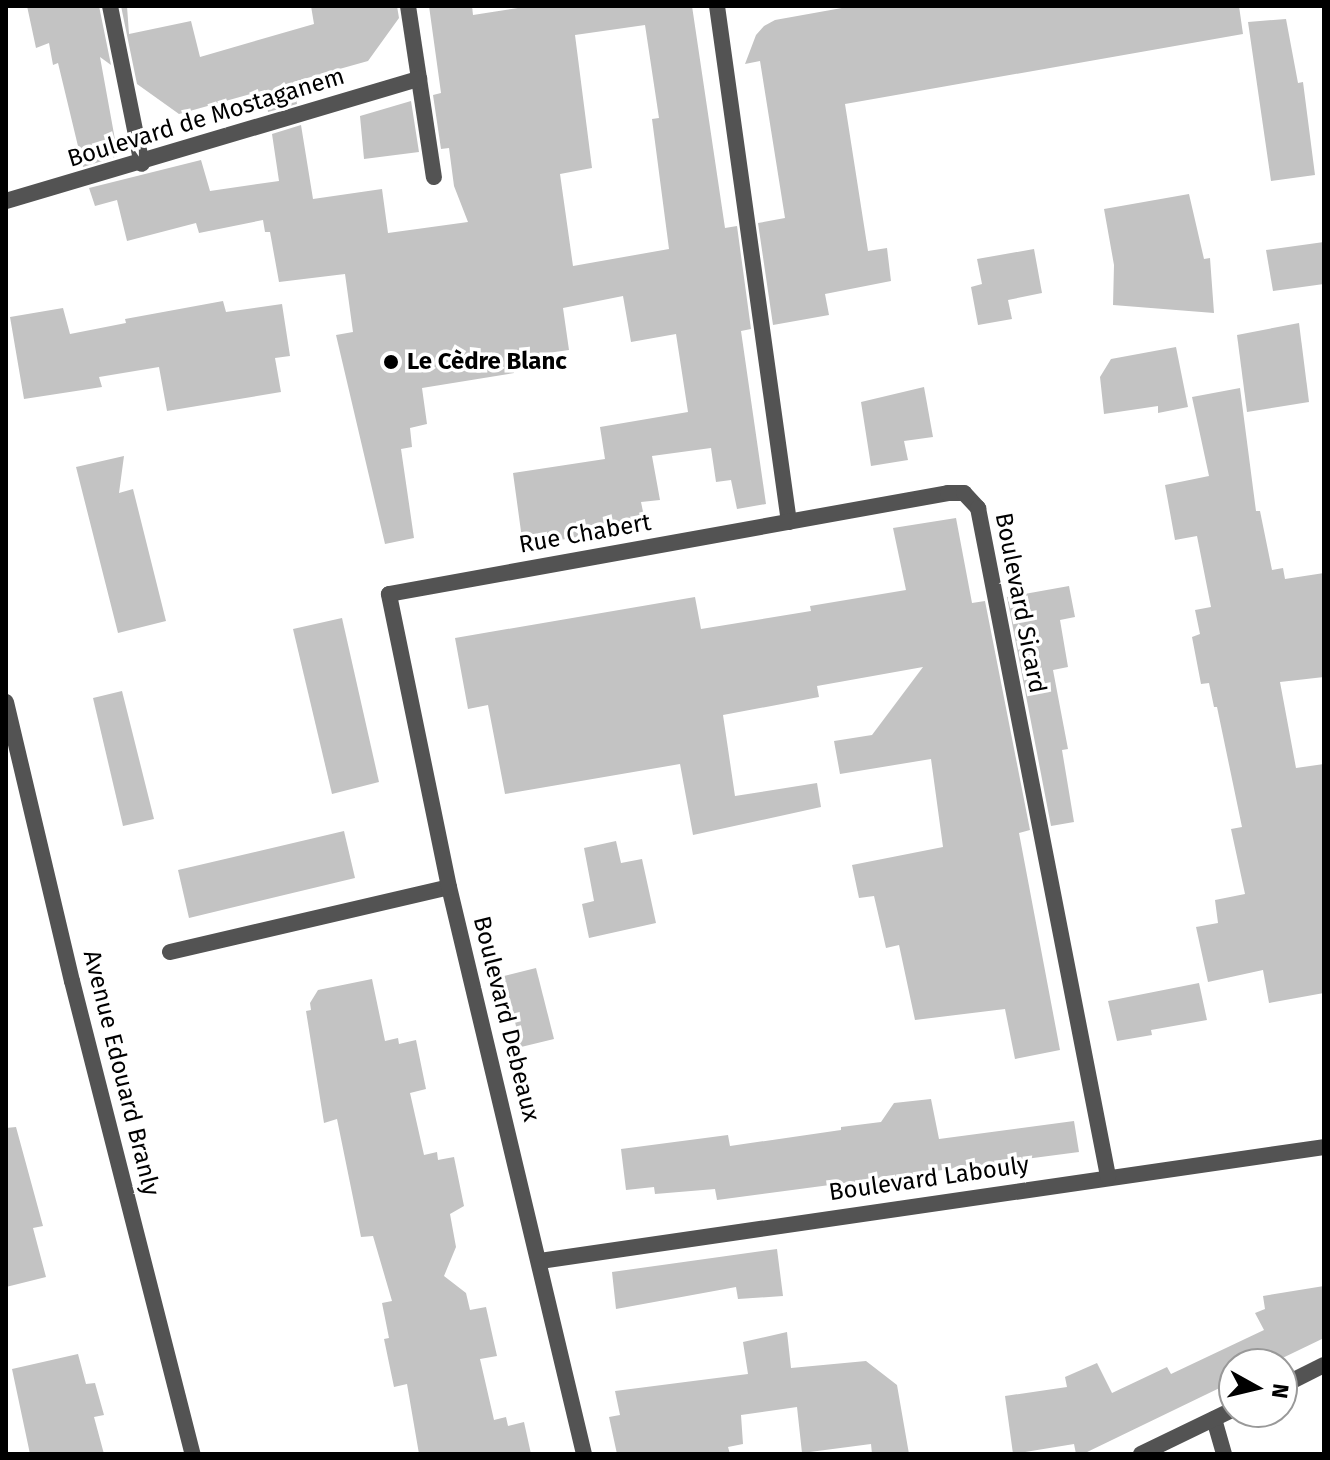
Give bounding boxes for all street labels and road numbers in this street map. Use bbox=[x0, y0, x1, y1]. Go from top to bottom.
street label: Boulevard de Mostaganem bbox=[64, 62, 348, 174]
street label: Rue Chabert bbox=[517, 508, 653, 560]
street label: Boulevard Sicard bbox=[988, 510, 1052, 696]
street label: Boulevard Debeaux bbox=[467, 913, 545, 1125]
street label: Avenue Edouard Branly bbox=[77, 947, 165, 1199]
street label: Boulevard Labouly bbox=[827, 1151, 1031, 1207]

